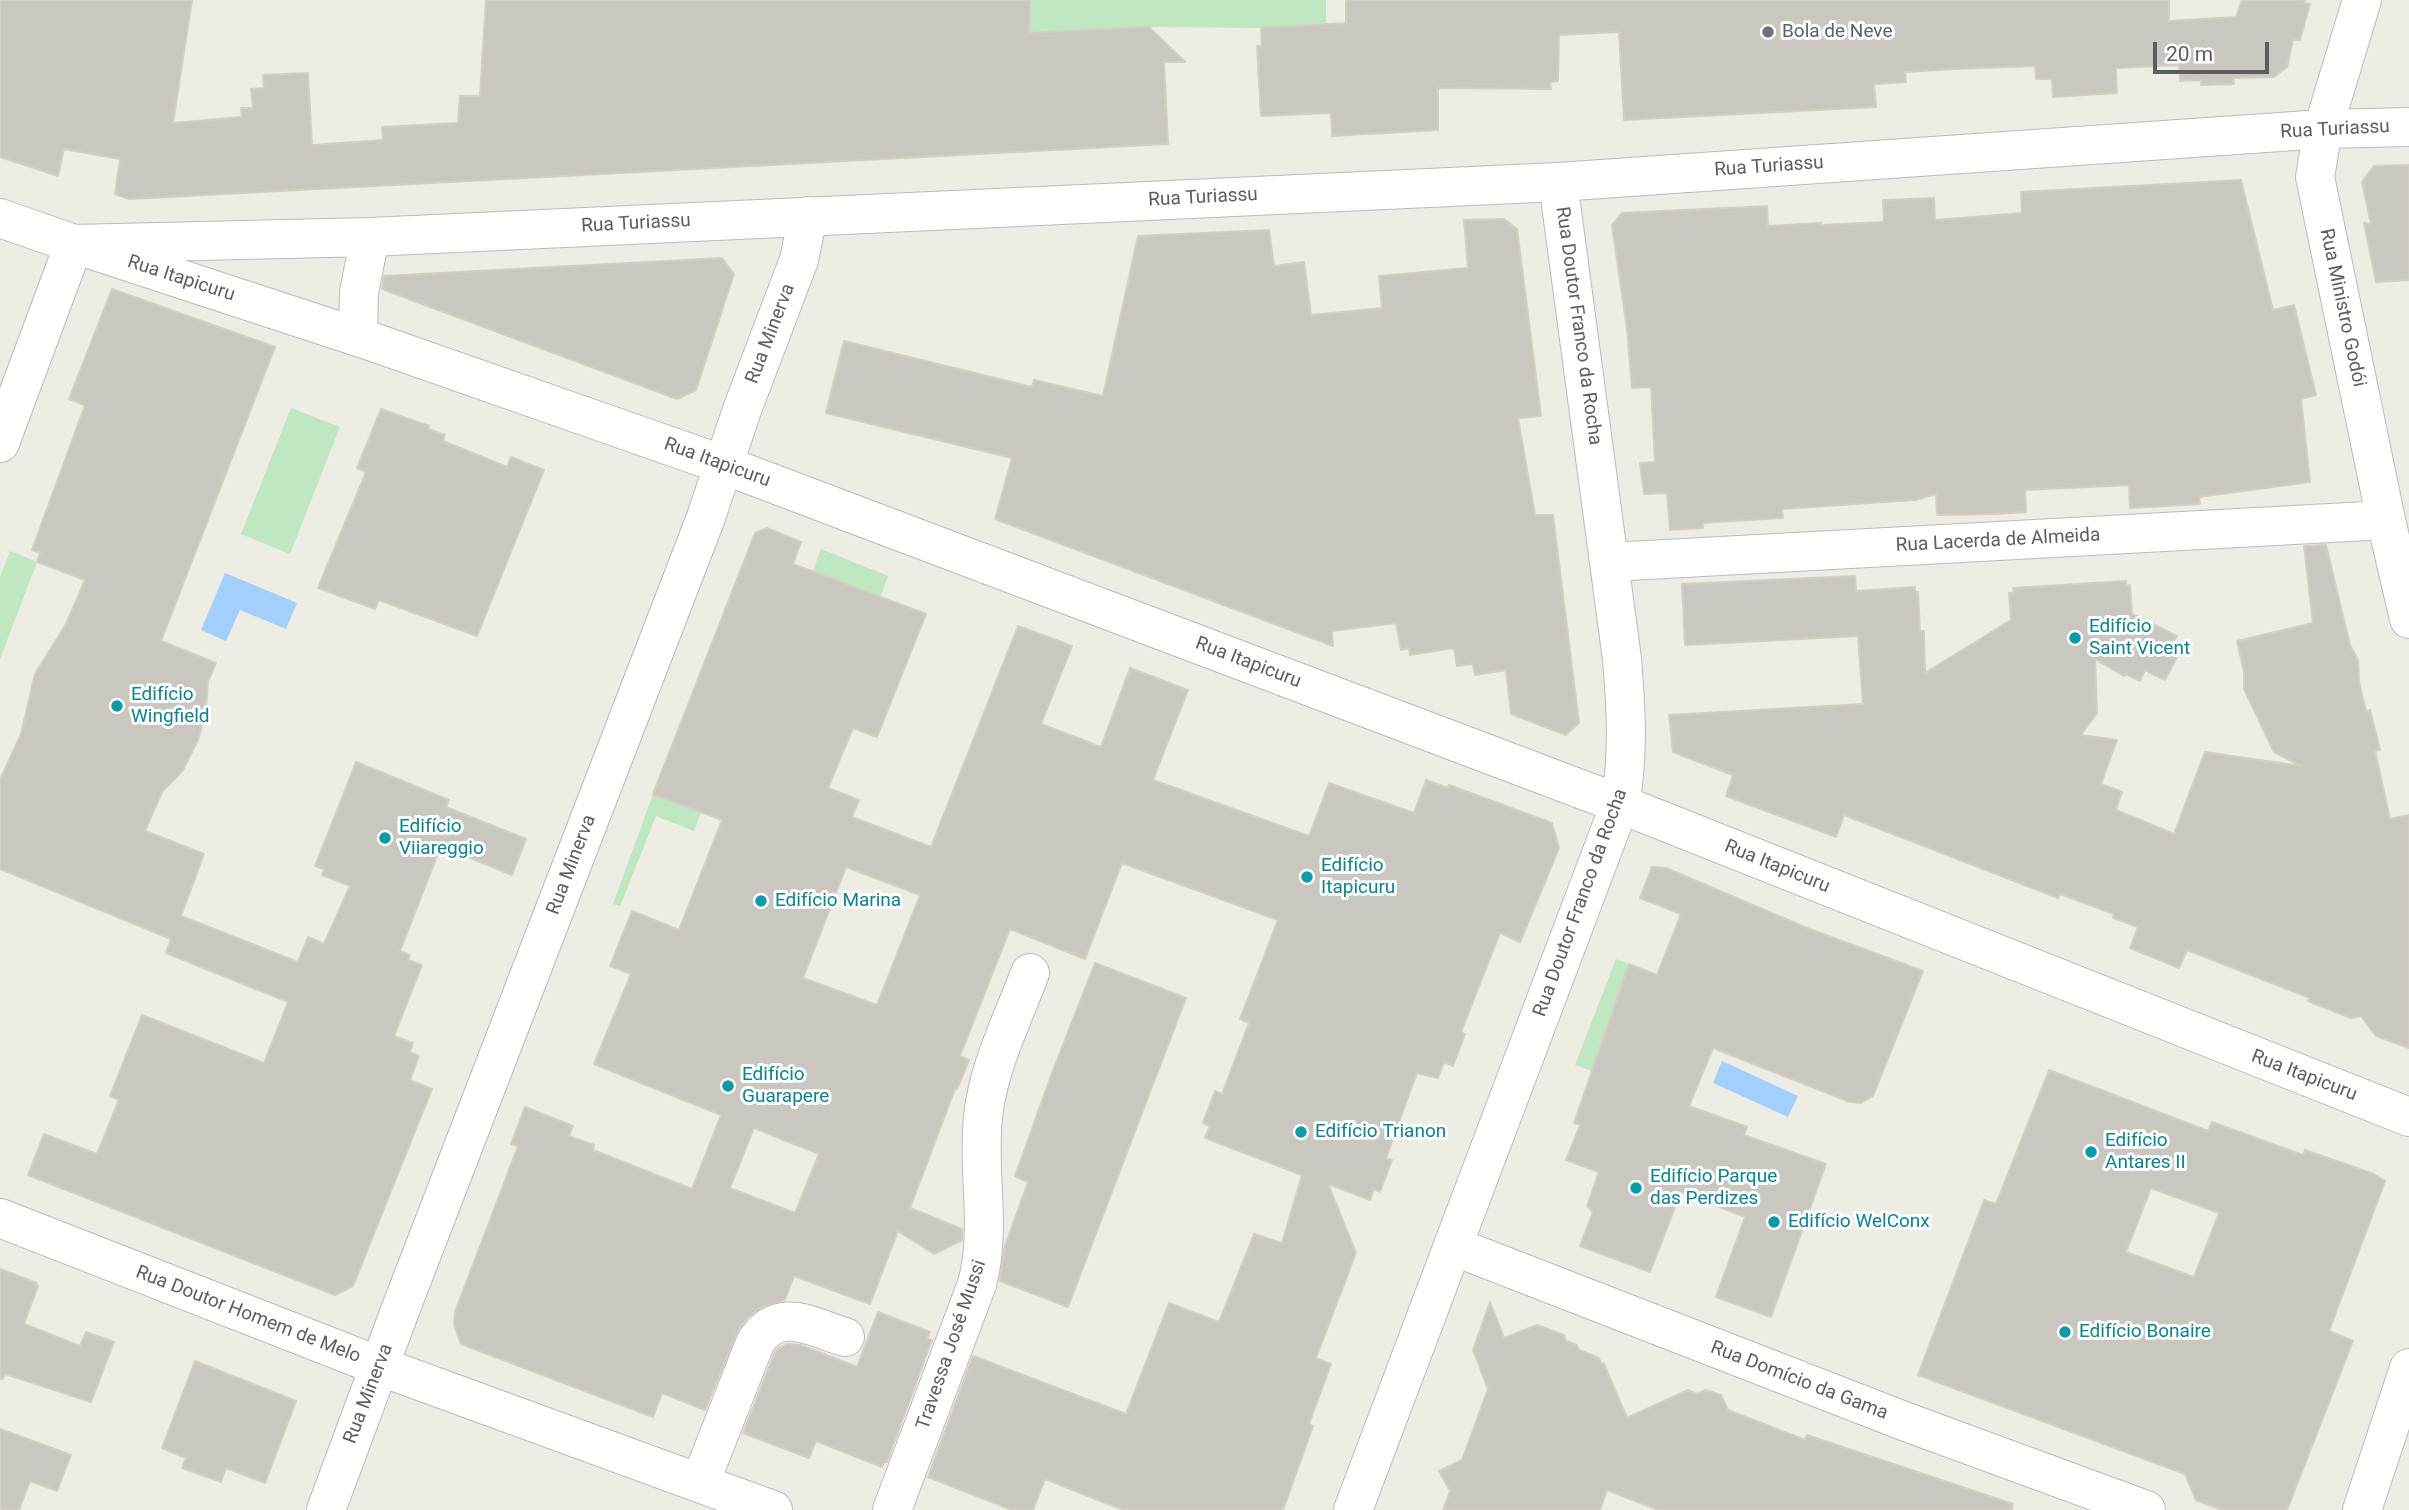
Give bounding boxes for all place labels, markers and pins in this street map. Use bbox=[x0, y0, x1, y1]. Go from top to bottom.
place label: Bola de Neve bbox=[1782, 21, 1893, 43]
marker: Bola de Neve bbox=[1760, 24, 1776, 40]
place label: Edifício Saint Vicent bbox=[2089, 616, 2190, 660]
marker: Edifício Saint Vicent bbox=[2067, 630, 2083, 646]
place label: Edifício Wingfield bbox=[131, 684, 210, 728]
marker: Edifício Wingfield bbox=[109, 698, 125, 714]
place label: Edifício Viiareggio bbox=[399, 816, 484, 860]
marker: Edifício Viiareggio bbox=[377, 830, 393, 846]
place label: Edifício Itapicuru bbox=[1321, 855, 1395, 899]
marker: Edifício Itapicuru bbox=[1299, 869, 1315, 885]
place label: Edifício Marina bbox=[775, 890, 901, 912]
marker: Edifício Marina bbox=[753, 893, 769, 909]
place label: Edifício Guarapere bbox=[742, 1064, 829, 1108]
marker: Edifício Guarapere bbox=[720, 1078, 736, 1094]
place label: Edifício Trianon bbox=[1315, 1121, 1446, 1143]
marker: Edifício Trianon bbox=[1293, 1124, 1309, 1140]
place label: Edifício Antares II bbox=[2105, 1130, 2186, 1174]
marker: Edifício Antares II bbox=[2083, 1144, 2099, 1160]
place label: Edifício Parque das Perdizes bbox=[1650, 1166, 1777, 1210]
marker: Edifício Parque das Perdizes bbox=[1628, 1180, 1644, 1196]
place label: Edifício WelConx bbox=[1788, 1211, 1930, 1233]
marker: Edifício WelConx bbox=[1766, 1214, 1782, 1230]
place label: Edifício Bonaire bbox=[2079, 1321, 2211, 1343]
marker: Edifício Bonaire bbox=[2057, 1324, 2073, 1340]

